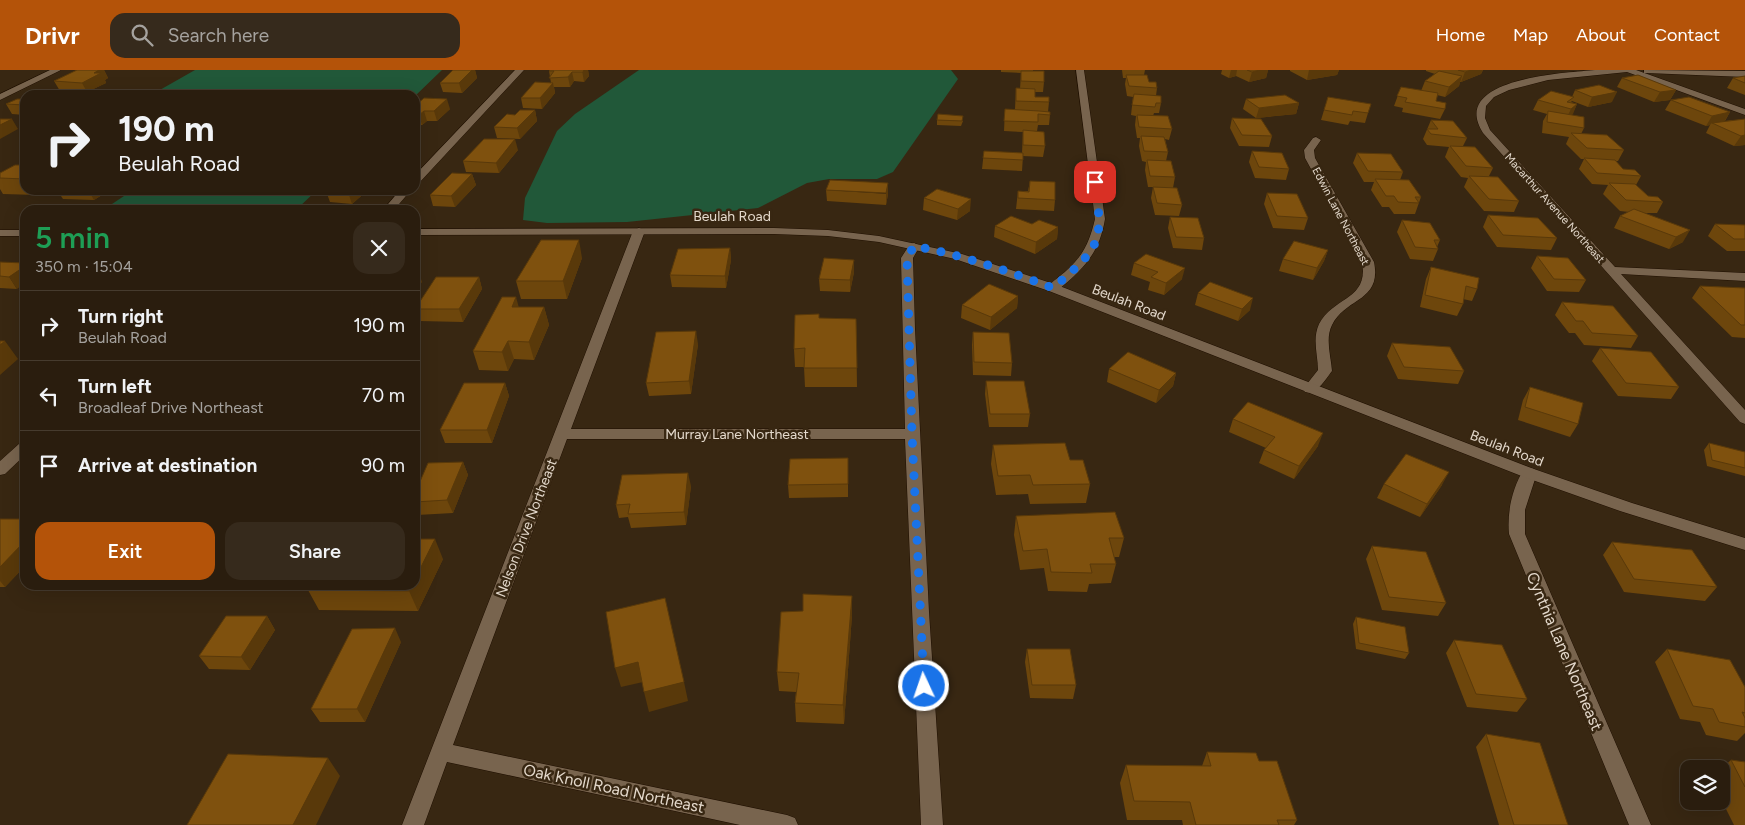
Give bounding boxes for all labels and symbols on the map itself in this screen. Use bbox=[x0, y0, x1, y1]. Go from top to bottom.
street label: Macarthur Avenue Northeast bbox=[1502, 151, 1607, 266]
pin bbox=[1074, 161, 1116, 203]
street label: Edwin Lane Northeast bbox=[1309, 165, 1372, 267]
street label: Beulah Road bbox=[693, 208, 771, 225]
street label: Beulah Road bbox=[1089, 281, 1168, 324]
street label: Murray Lane Northeast bbox=[665, 426, 809, 443]
street label: Beulah Road bbox=[1467, 427, 1546, 470]
street label: Nelson Drive Northeast bbox=[492, 457, 561, 600]
street label: Cynthia Lane Northeast bbox=[1523, 569, 1607, 733]
position arrow bbox=[897, 659, 949, 711]
street label: Oak Knoll Road Northeast bbox=[522, 760, 706, 817]

